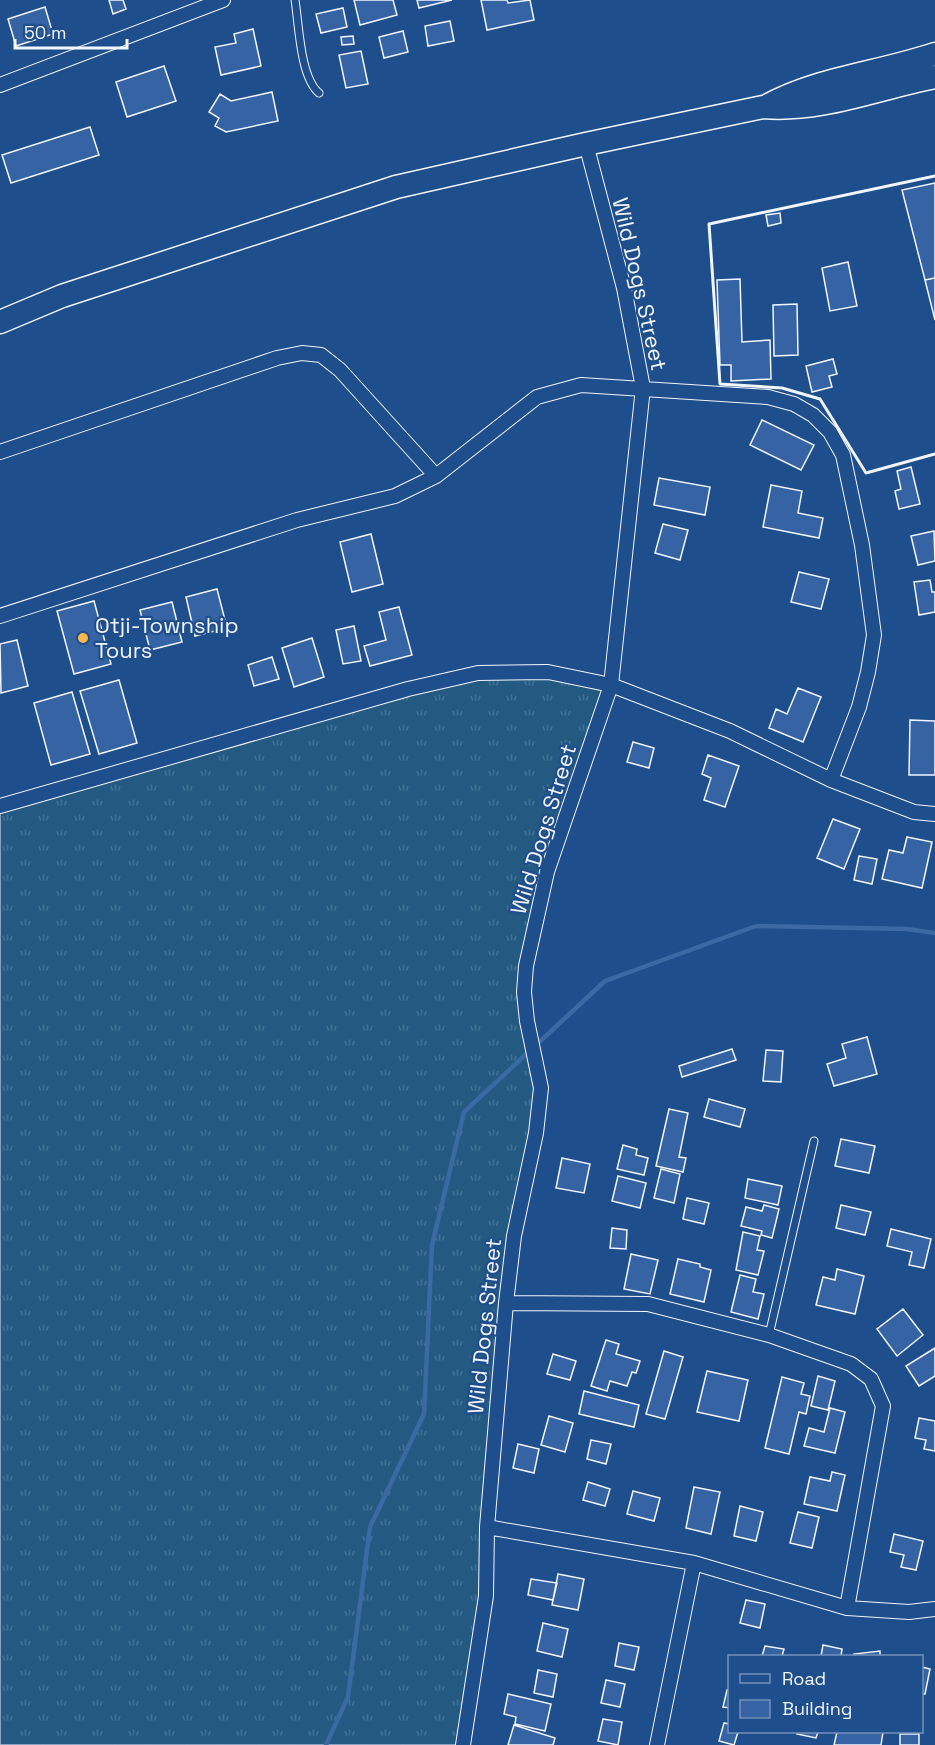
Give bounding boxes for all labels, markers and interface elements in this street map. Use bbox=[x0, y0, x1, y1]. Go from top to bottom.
scale bar bbox=[15, 12, 128, 50]
text: 50 m bbox=[24, 21, 66, 44]
street label: Wild Dogs Street bbox=[606, 195, 674, 373]
place label: Otji-Township Tours bbox=[95, 611, 239, 664]
marker: Otji-Township Tours bbox=[76, 631, 90, 645]
street label: Wild Dogs Street bbox=[504, 740, 582, 918]
street label: Wild Dogs Street bbox=[461, 1237, 507, 1415]
legend bbox=[728, 1655, 923, 1733]
text: Road bbox=[782, 1667, 826, 1690]
text: Building bbox=[782, 1697, 852, 1720]

